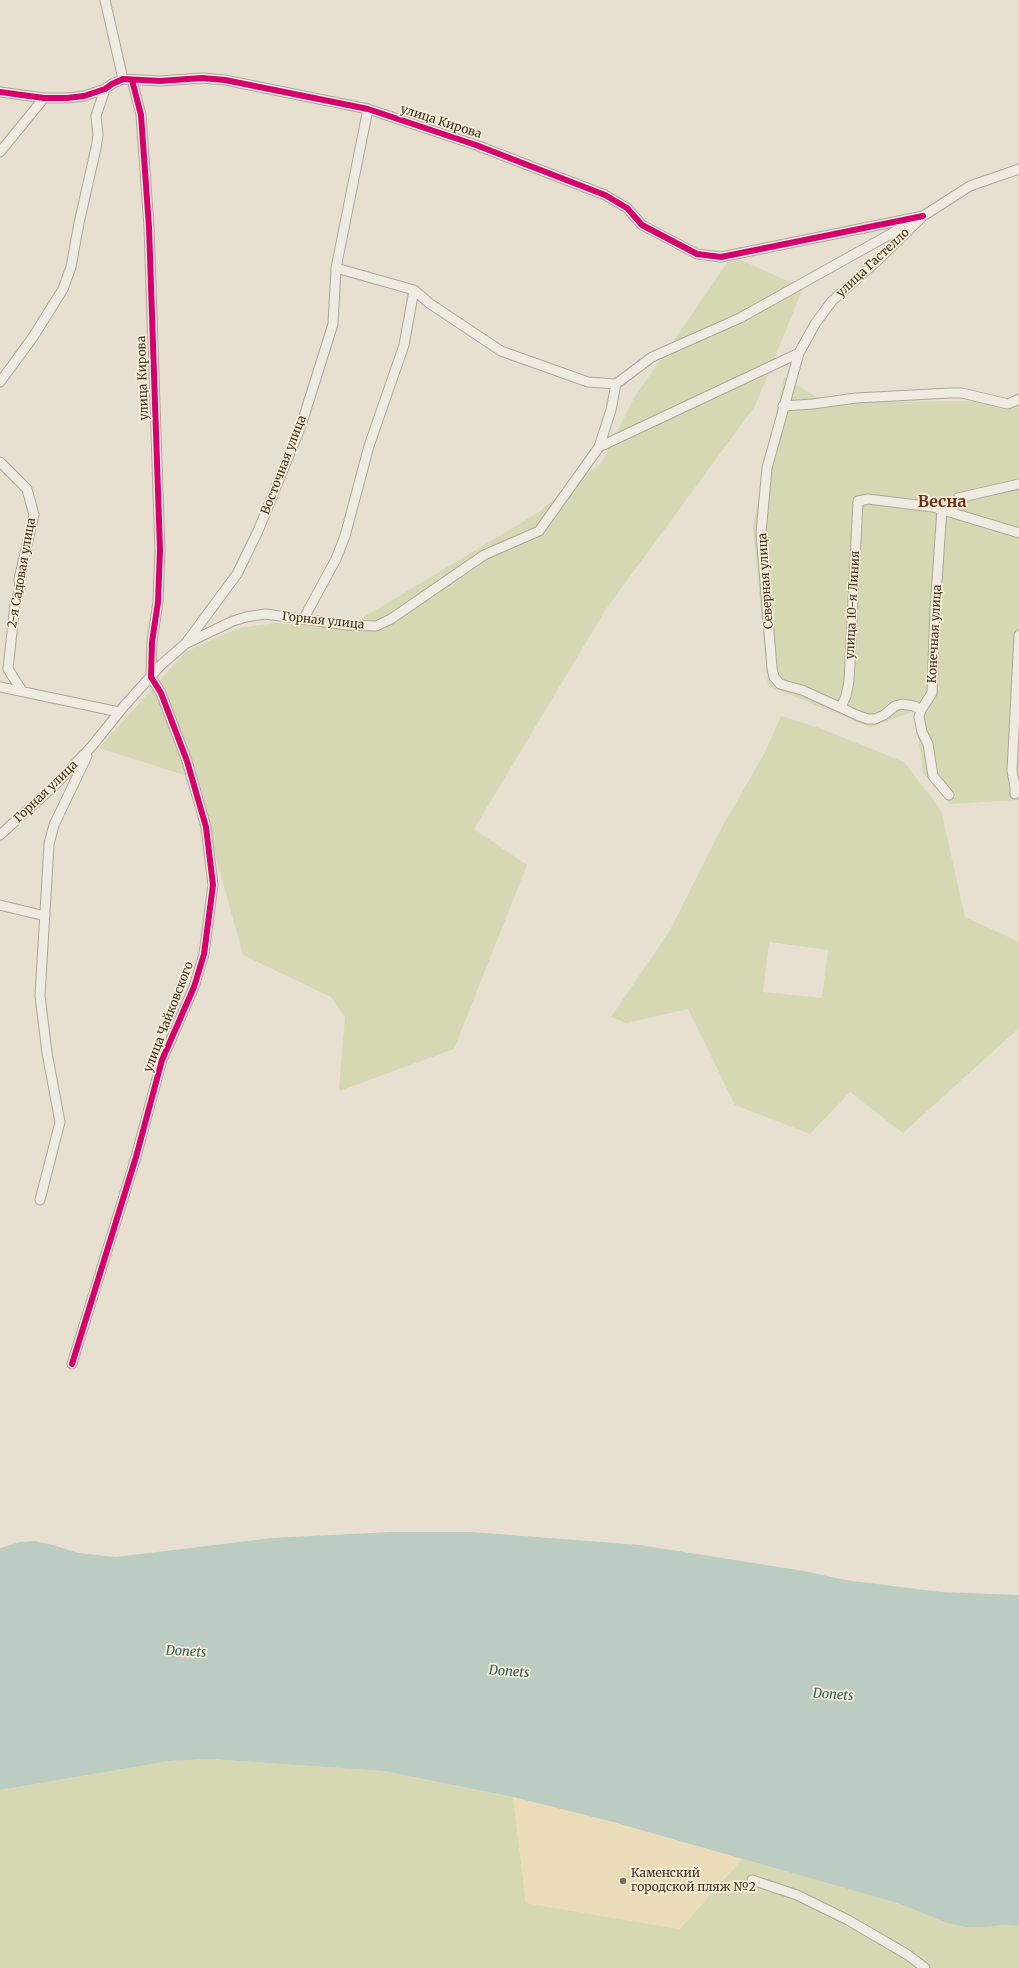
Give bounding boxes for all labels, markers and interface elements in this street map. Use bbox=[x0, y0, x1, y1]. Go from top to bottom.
street label: улица Кирова bbox=[399, 102, 483, 142]
street label: улица Гастелло bbox=[834, 226, 912, 300]
street label: улица Кирова bbox=[134, 335, 152, 421]
street label: Восточная улица bbox=[258, 413, 310, 517]
district label: Весна bbox=[918, 492, 966, 512]
street label: 2-я Садовая улица bbox=[5, 517, 39, 629]
street label: Северная улица bbox=[755, 532, 777, 630]
street label: улица 10-я Линия bbox=[843, 550, 863, 660]
street label: Конечная улица bbox=[925, 584, 945, 684]
street label: Горная улица bbox=[281, 610, 365, 632]
street label: Горная улица bbox=[11, 758, 81, 826]
street label: улица Чайковского bbox=[141, 960, 197, 1074]
water label: Donets bbox=[165, 1643, 207, 1661]
water label: Donets bbox=[488, 1663, 530, 1681]
water label: Donets bbox=[812, 1686, 854, 1704]
place label: Каменский городской пляж №2 bbox=[631, 1867, 756, 1895]
marker: Каменский городской пляж №2 bbox=[618, 1876, 628, 1886]

